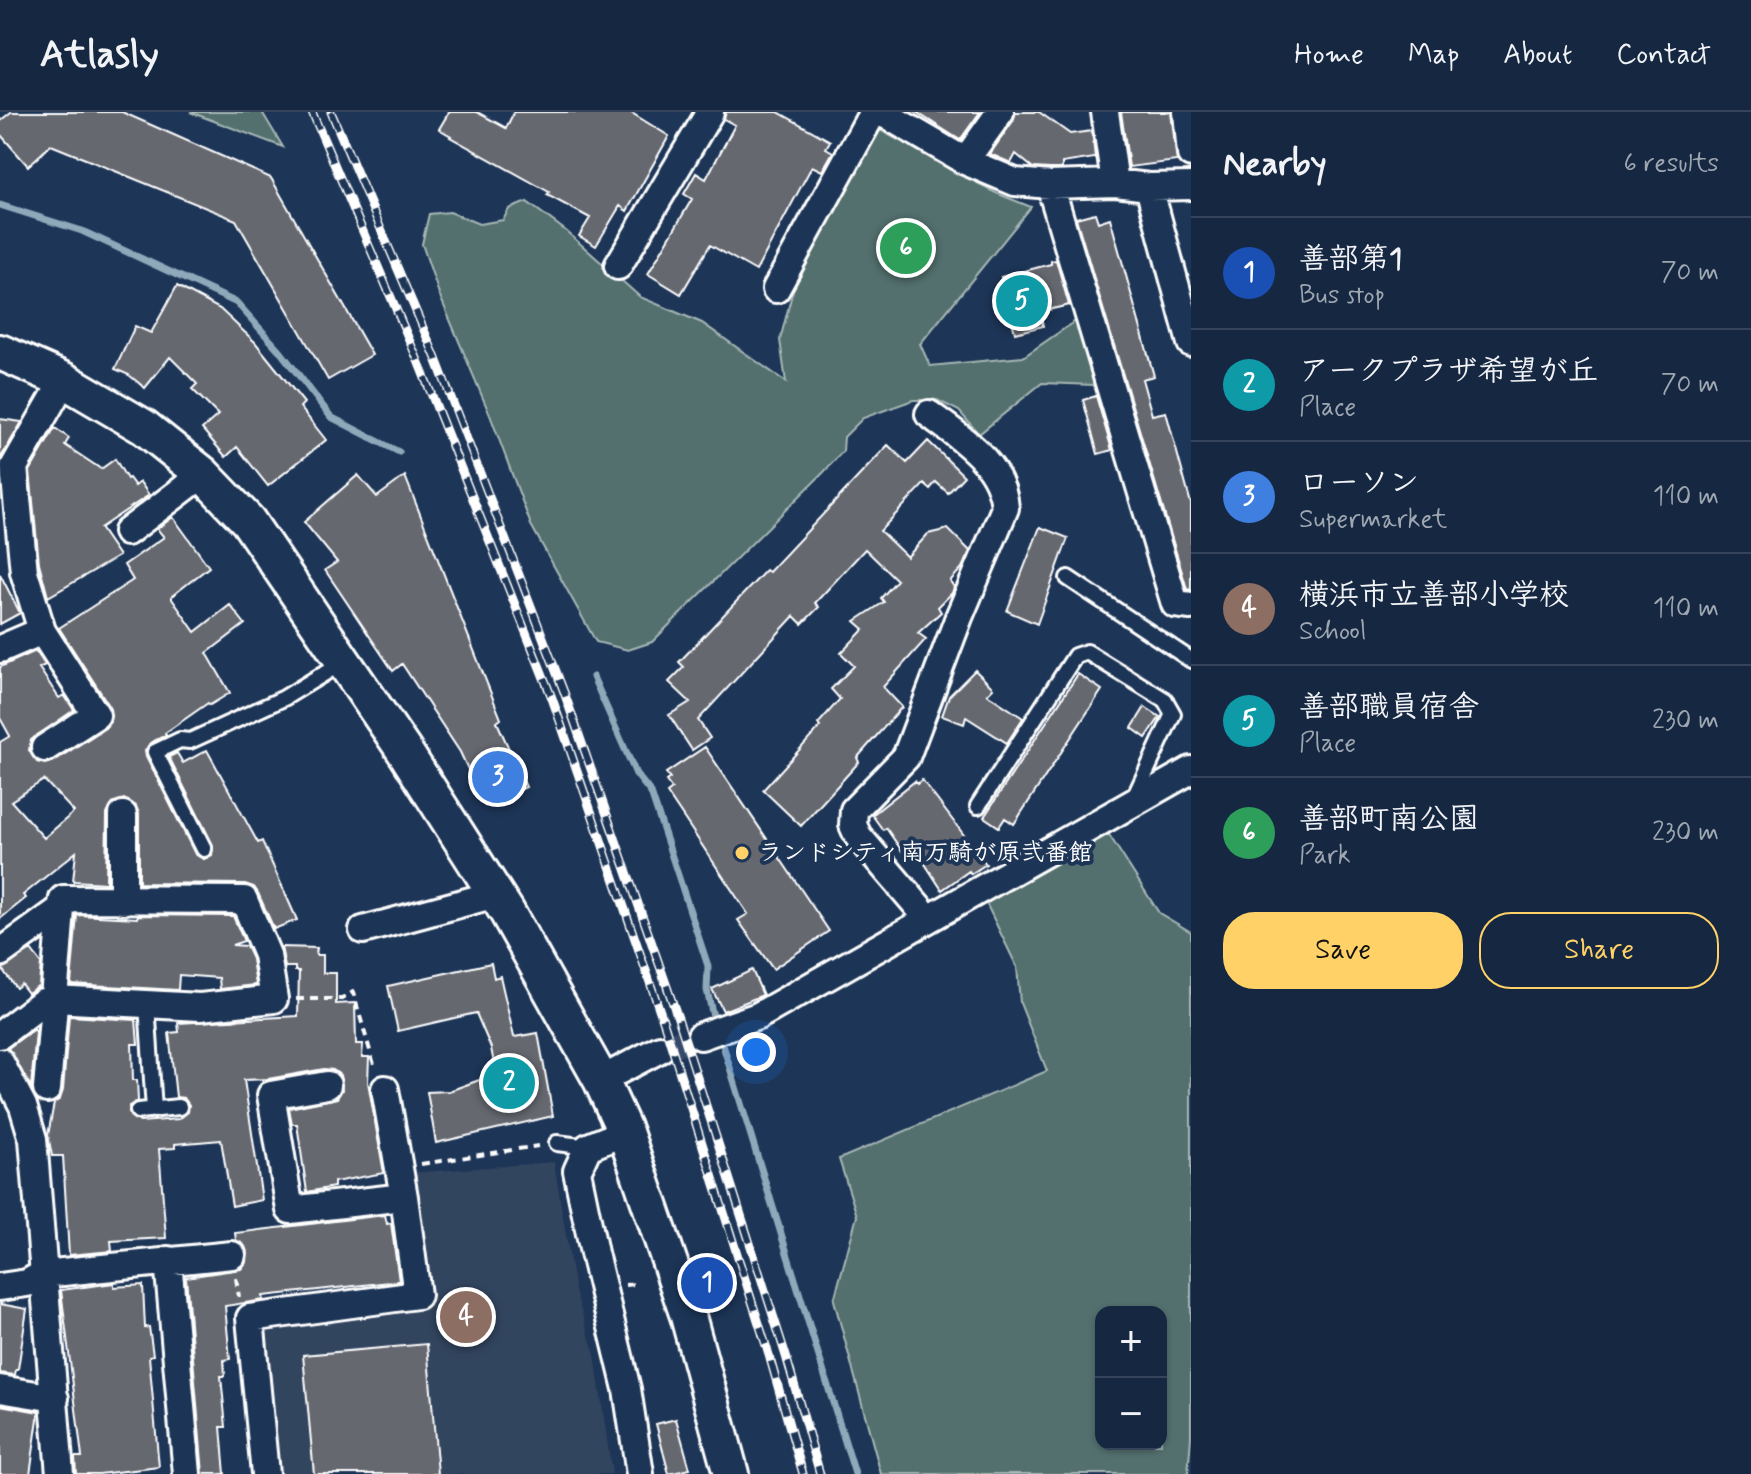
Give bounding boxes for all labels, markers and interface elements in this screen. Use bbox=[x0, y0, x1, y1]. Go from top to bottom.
text: Atlasly bbox=[40, 31, 159, 80]
text: Home bbox=[1294, 37, 1364, 74]
text: Map bbox=[1408, 37, 1459, 74]
text: About bbox=[1503, 37, 1572, 74]
text: Contact bbox=[1616, 37, 1711, 74]
text: Nearby bbox=[1223, 142, 1327, 187]
text: 6 results bbox=[1624, 147, 1719, 181]
pin: 6 bbox=[880, 218, 932, 278]
text: 善部第1 bbox=[1299, 240, 1402, 279]
text: 1 bbox=[1243, 256, 1255, 290]
text: 70 m bbox=[1661, 256, 1719, 290]
pin: 5 bbox=[996, 271, 1048, 331]
text: Bus stop bbox=[1299, 279, 1385, 313]
text: アークプラザ希望が丘 bbox=[1299, 352, 1598, 391]
text: 2 bbox=[1243, 368, 1255, 402]
text: 70 m bbox=[1661, 368, 1719, 402]
text: Place bbox=[1299, 391, 1356, 425]
text: ローソン bbox=[1299, 464, 1419, 503]
text: 3 bbox=[1243, 480, 1255, 514]
text: 110 m bbox=[1653, 480, 1719, 514]
text: Supermarket bbox=[1299, 503, 1447, 537]
text: 横浜市立善部小学校 bbox=[1299, 576, 1569, 615]
text: 4 bbox=[1241, 592, 1257, 626]
text: 110 m bbox=[1653, 592, 1719, 626]
text: School bbox=[1299, 615, 1366, 649]
text: 善部職員宿舎 bbox=[1299, 688, 1479, 727]
text: 5 bbox=[1241, 704, 1257, 738]
text: 230 m bbox=[1652, 704, 1719, 738]
text: Place bbox=[1299, 727, 1356, 761]
pin: 3 bbox=[472, 747, 524, 807]
text: 善部町南公園 bbox=[1299, 800, 1479, 839]
text: 6 bbox=[1242, 816, 1256, 850]
text: 230 m bbox=[1652, 816, 1719, 850]
place label: ランドシティ南万騎が原弐番館 bbox=[758, 838, 1093, 869]
text: Park bbox=[1299, 839, 1351, 873]
marker: ランドシティ南万騎が原弐番館 bbox=[733, 844, 751, 862]
button: Save bbox=[1223, 912, 1463, 989]
button: Share bbox=[1479, 912, 1719, 989]
your location bbox=[736, 1032, 776, 1072]
pin: 2 bbox=[483, 1053, 535, 1113]
pin: 1 bbox=[681, 1253, 733, 1313]
pin: 4 bbox=[440, 1287, 492, 1347]
map controls bbox=[1095, 1306, 1167, 1450]
button: + bbox=[1095, 1306, 1167, 1378]
button: − bbox=[1095, 1378, 1167, 1450]

